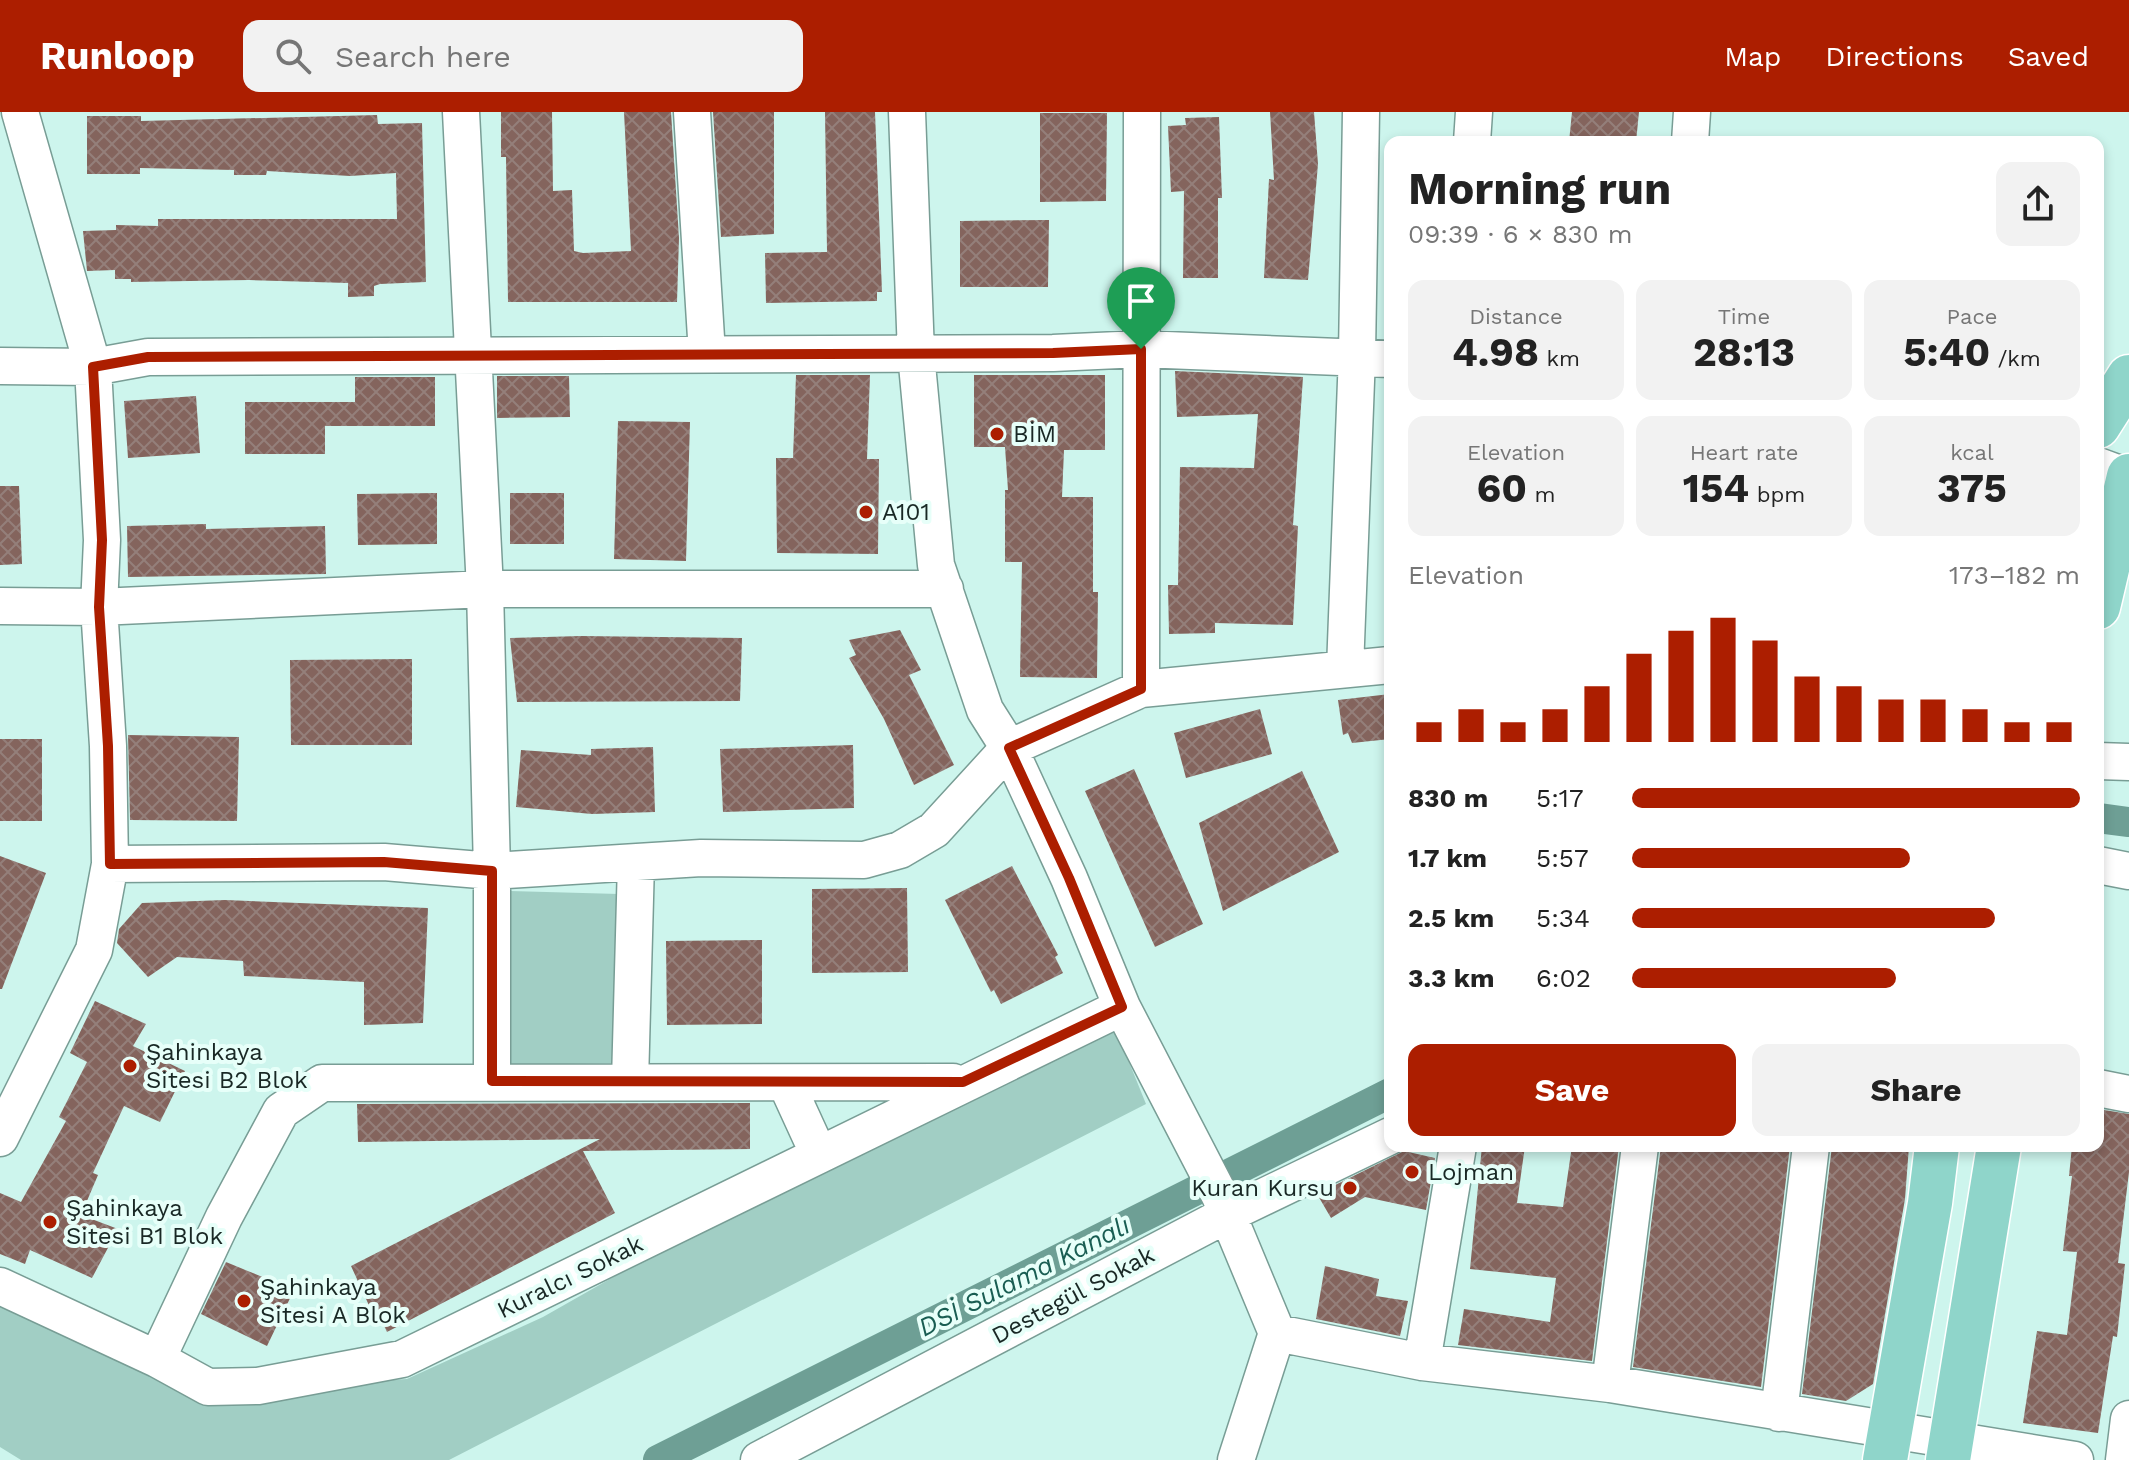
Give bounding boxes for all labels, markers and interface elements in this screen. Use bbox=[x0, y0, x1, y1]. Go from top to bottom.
search box bbox=[243, 20, 803, 92]
text: Runloop bbox=[40, 34, 195, 78]
icon: search bbox=[271, 34, 315, 78]
text: Search here bbox=[335, 39, 511, 74]
text: Map bbox=[1724, 40, 1781, 73]
text: Directions bbox=[1825, 40, 1964, 73]
text: Saved bbox=[2008, 40, 2089, 73]
button: share bbox=[1996, 162, 2080, 246]
text: Morning run bbox=[1408, 163, 1671, 215]
text: 09:39 · 6 × 830 m bbox=[1408, 219, 1632, 249]
pin bbox=[1107, 267, 1175, 349]
icon: arrive bbox=[1119, 279, 1163, 323]
text: Distance bbox=[1469, 304, 1563, 329]
text: Time bbox=[1718, 304, 1770, 329]
text: Pace bbox=[1947, 304, 1997, 329]
text: 4.98 bbox=[1452, 329, 1539, 376]
text: 28:13 bbox=[1693, 329, 1795, 376]
text: 5:40 bbox=[1903, 329, 1990, 376]
text: km bbox=[1539, 346, 1580, 371]
text: /km bbox=[1990, 346, 2041, 371]
place label: BİM bbox=[1013, 420, 1056, 448]
marker: BİM bbox=[988, 425, 1006, 443]
text: Elevation bbox=[1467, 440, 1565, 465]
text: Heart rate bbox=[1690, 440, 1798, 465]
text: kcal bbox=[1950, 440, 1994, 465]
text: 60 bbox=[1477, 465, 1527, 512]
text: 154 bbox=[1683, 465, 1749, 512]
text: 375 bbox=[1937, 465, 2007, 512]
text: m bbox=[1527, 482, 1555, 507]
text: bpm bbox=[1749, 482, 1805, 507]
place label: A101 bbox=[882, 498, 930, 526]
marker: A101 bbox=[857, 503, 875, 521]
text: Elevation bbox=[1408, 560, 1524, 590]
text: 173–182 m bbox=[1949, 560, 2080, 590]
text: 830 m bbox=[1408, 783, 1488, 813]
text: 5:17 bbox=[1536, 783, 1584, 813]
text: 1.7 km bbox=[1408, 843, 1487, 873]
text: 5:57 bbox=[1536, 843, 1589, 873]
text: 2.5 km bbox=[1408, 903, 1494, 933]
text: 5:34 bbox=[1536, 903, 1590, 933]
text: 3.3 km bbox=[1408, 963, 1494, 993]
text: 6:02 bbox=[1536, 963, 1591, 993]
place label: Şahinkaya Sitesi B2 Blok bbox=[146, 1038, 308, 1094]
button: Save bbox=[1408, 1044, 1736, 1136]
button: Share bbox=[1752, 1044, 2080, 1136]
marker: Şahinkaya Sitesi B2 Blok bbox=[121, 1057, 139, 1075]
place label: Lojman bbox=[1428, 1158, 1514, 1186]
marker: Lojman bbox=[1403, 1163, 1421, 1181]
place label: Kuran Kursu bbox=[1191, 1174, 1334, 1202]
marker: Kuran Kursu bbox=[1341, 1179, 1359, 1197]
place label: Şahinkaya Sitesi B1 Blok bbox=[66, 1194, 223, 1250]
water label: DSİ Sulama Kanalı bbox=[913, 1210, 1135, 1342]
marker: Şahinkaya Sitesi B1 Blok bbox=[41, 1213, 59, 1231]
street label: Kuralcı Sokak bbox=[493, 1229, 648, 1324]
street label: Destegül Sokak bbox=[987, 1240, 1160, 1350]
place label: Şahinkaya Sitesi A Blok bbox=[260, 1273, 406, 1329]
marker: Şahinkaya Sitesi A Blok bbox=[235, 1292, 253, 1310]

